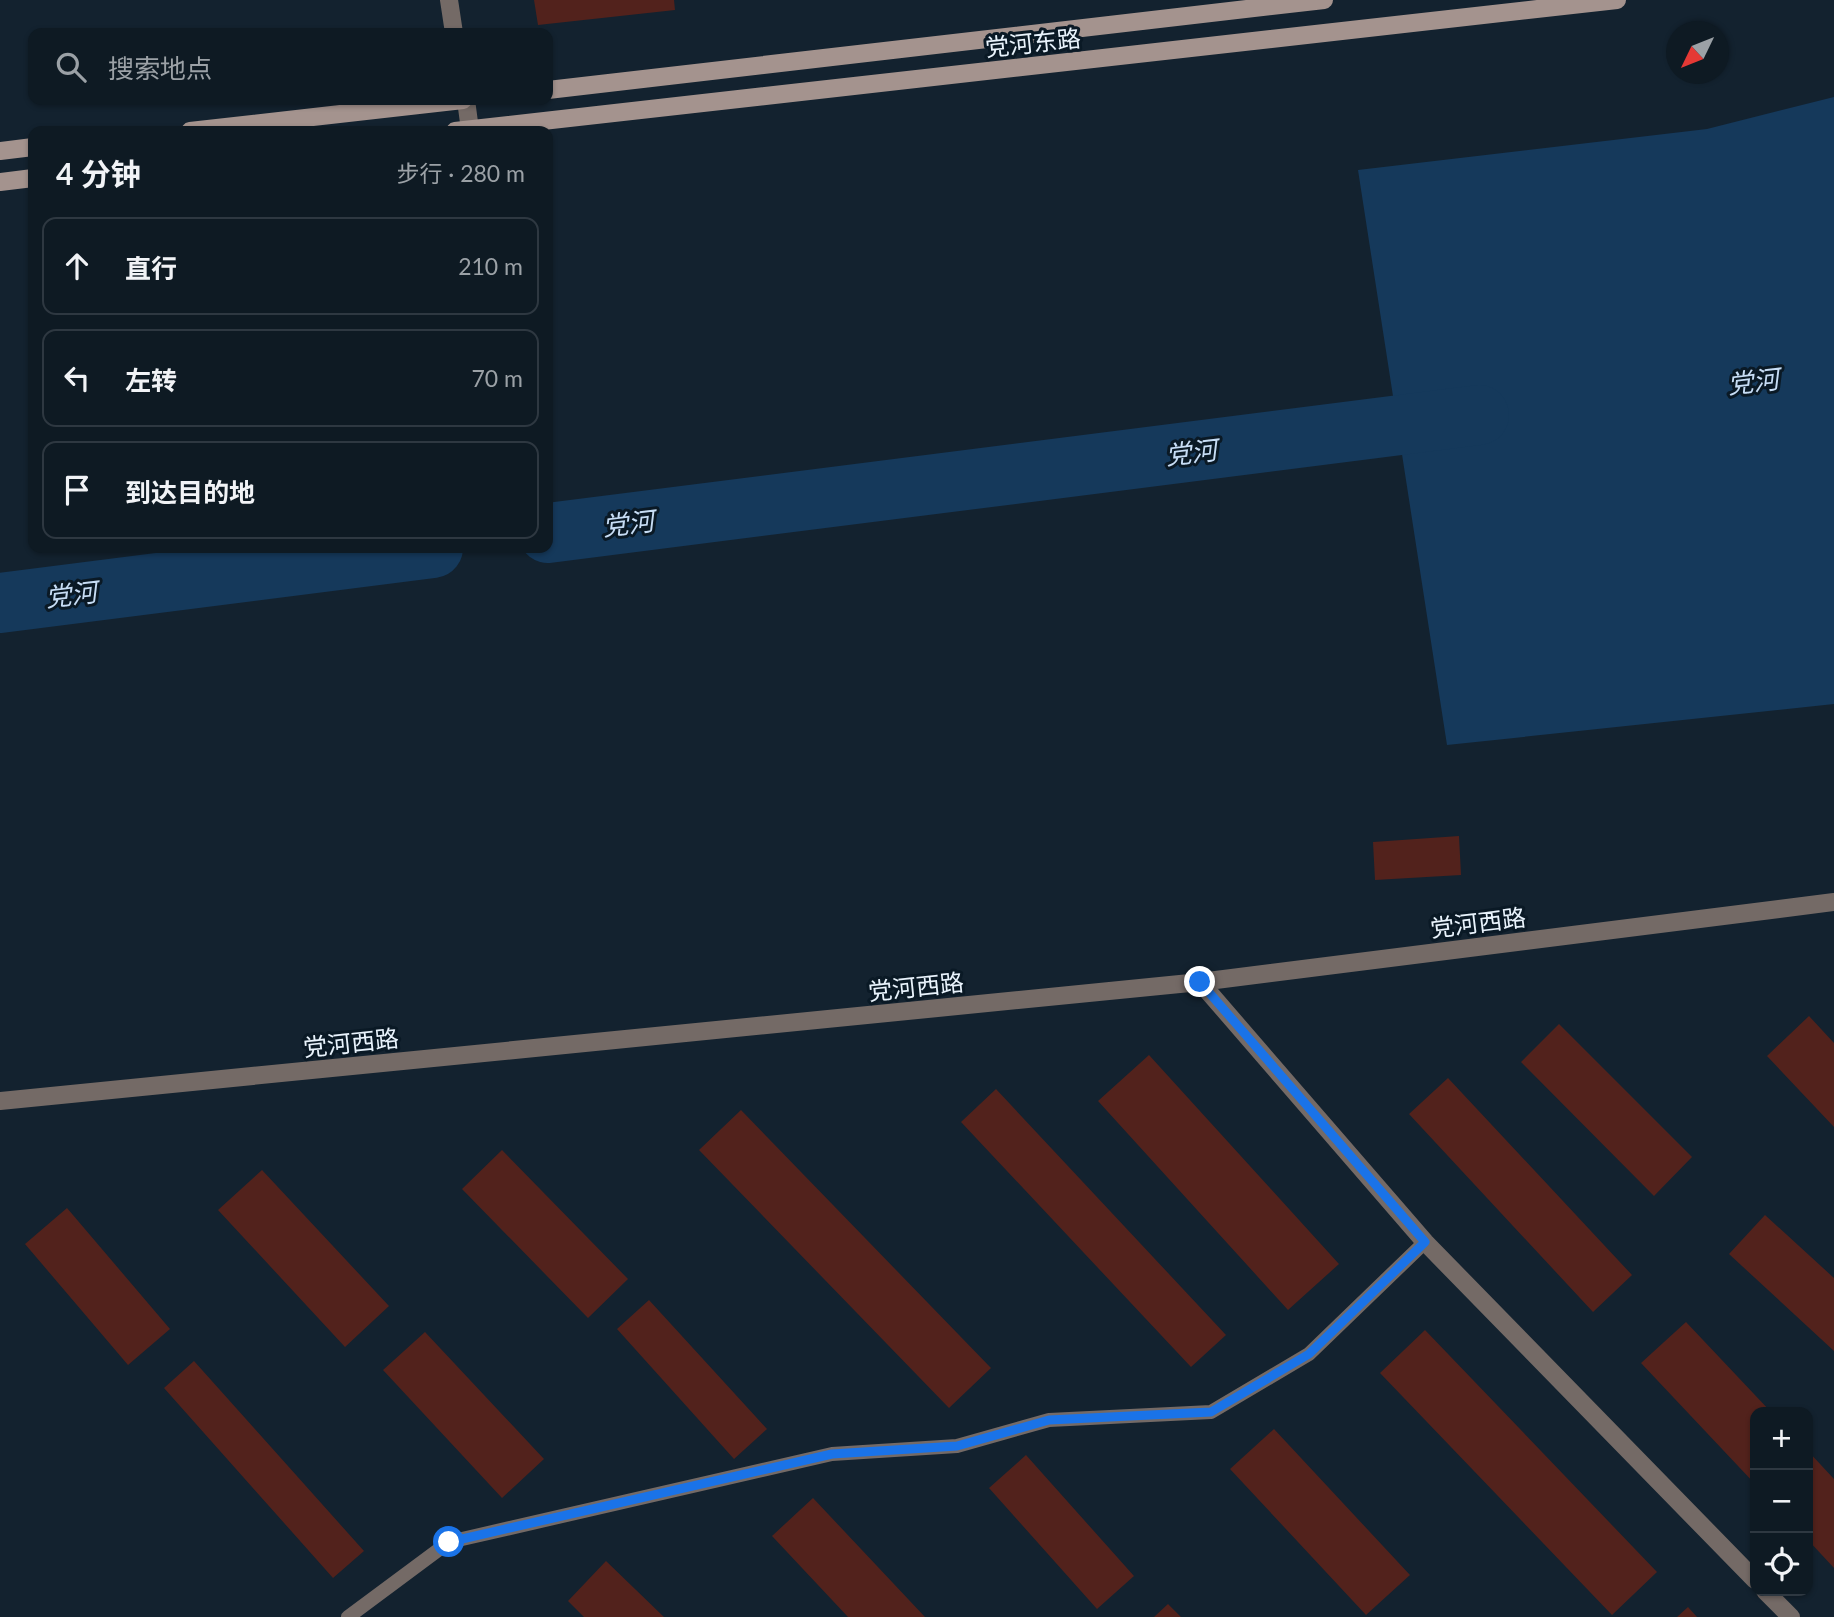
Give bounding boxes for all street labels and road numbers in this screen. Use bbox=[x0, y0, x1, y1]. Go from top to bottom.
street label: 党河东路 bbox=[984, 23, 1082, 61]
street label: 党河西路 bbox=[1429, 902, 1527, 942]
street label: 党河西路 bbox=[867, 967, 965, 1005]
street label: 党河西路 bbox=[302, 1023, 400, 1061]

